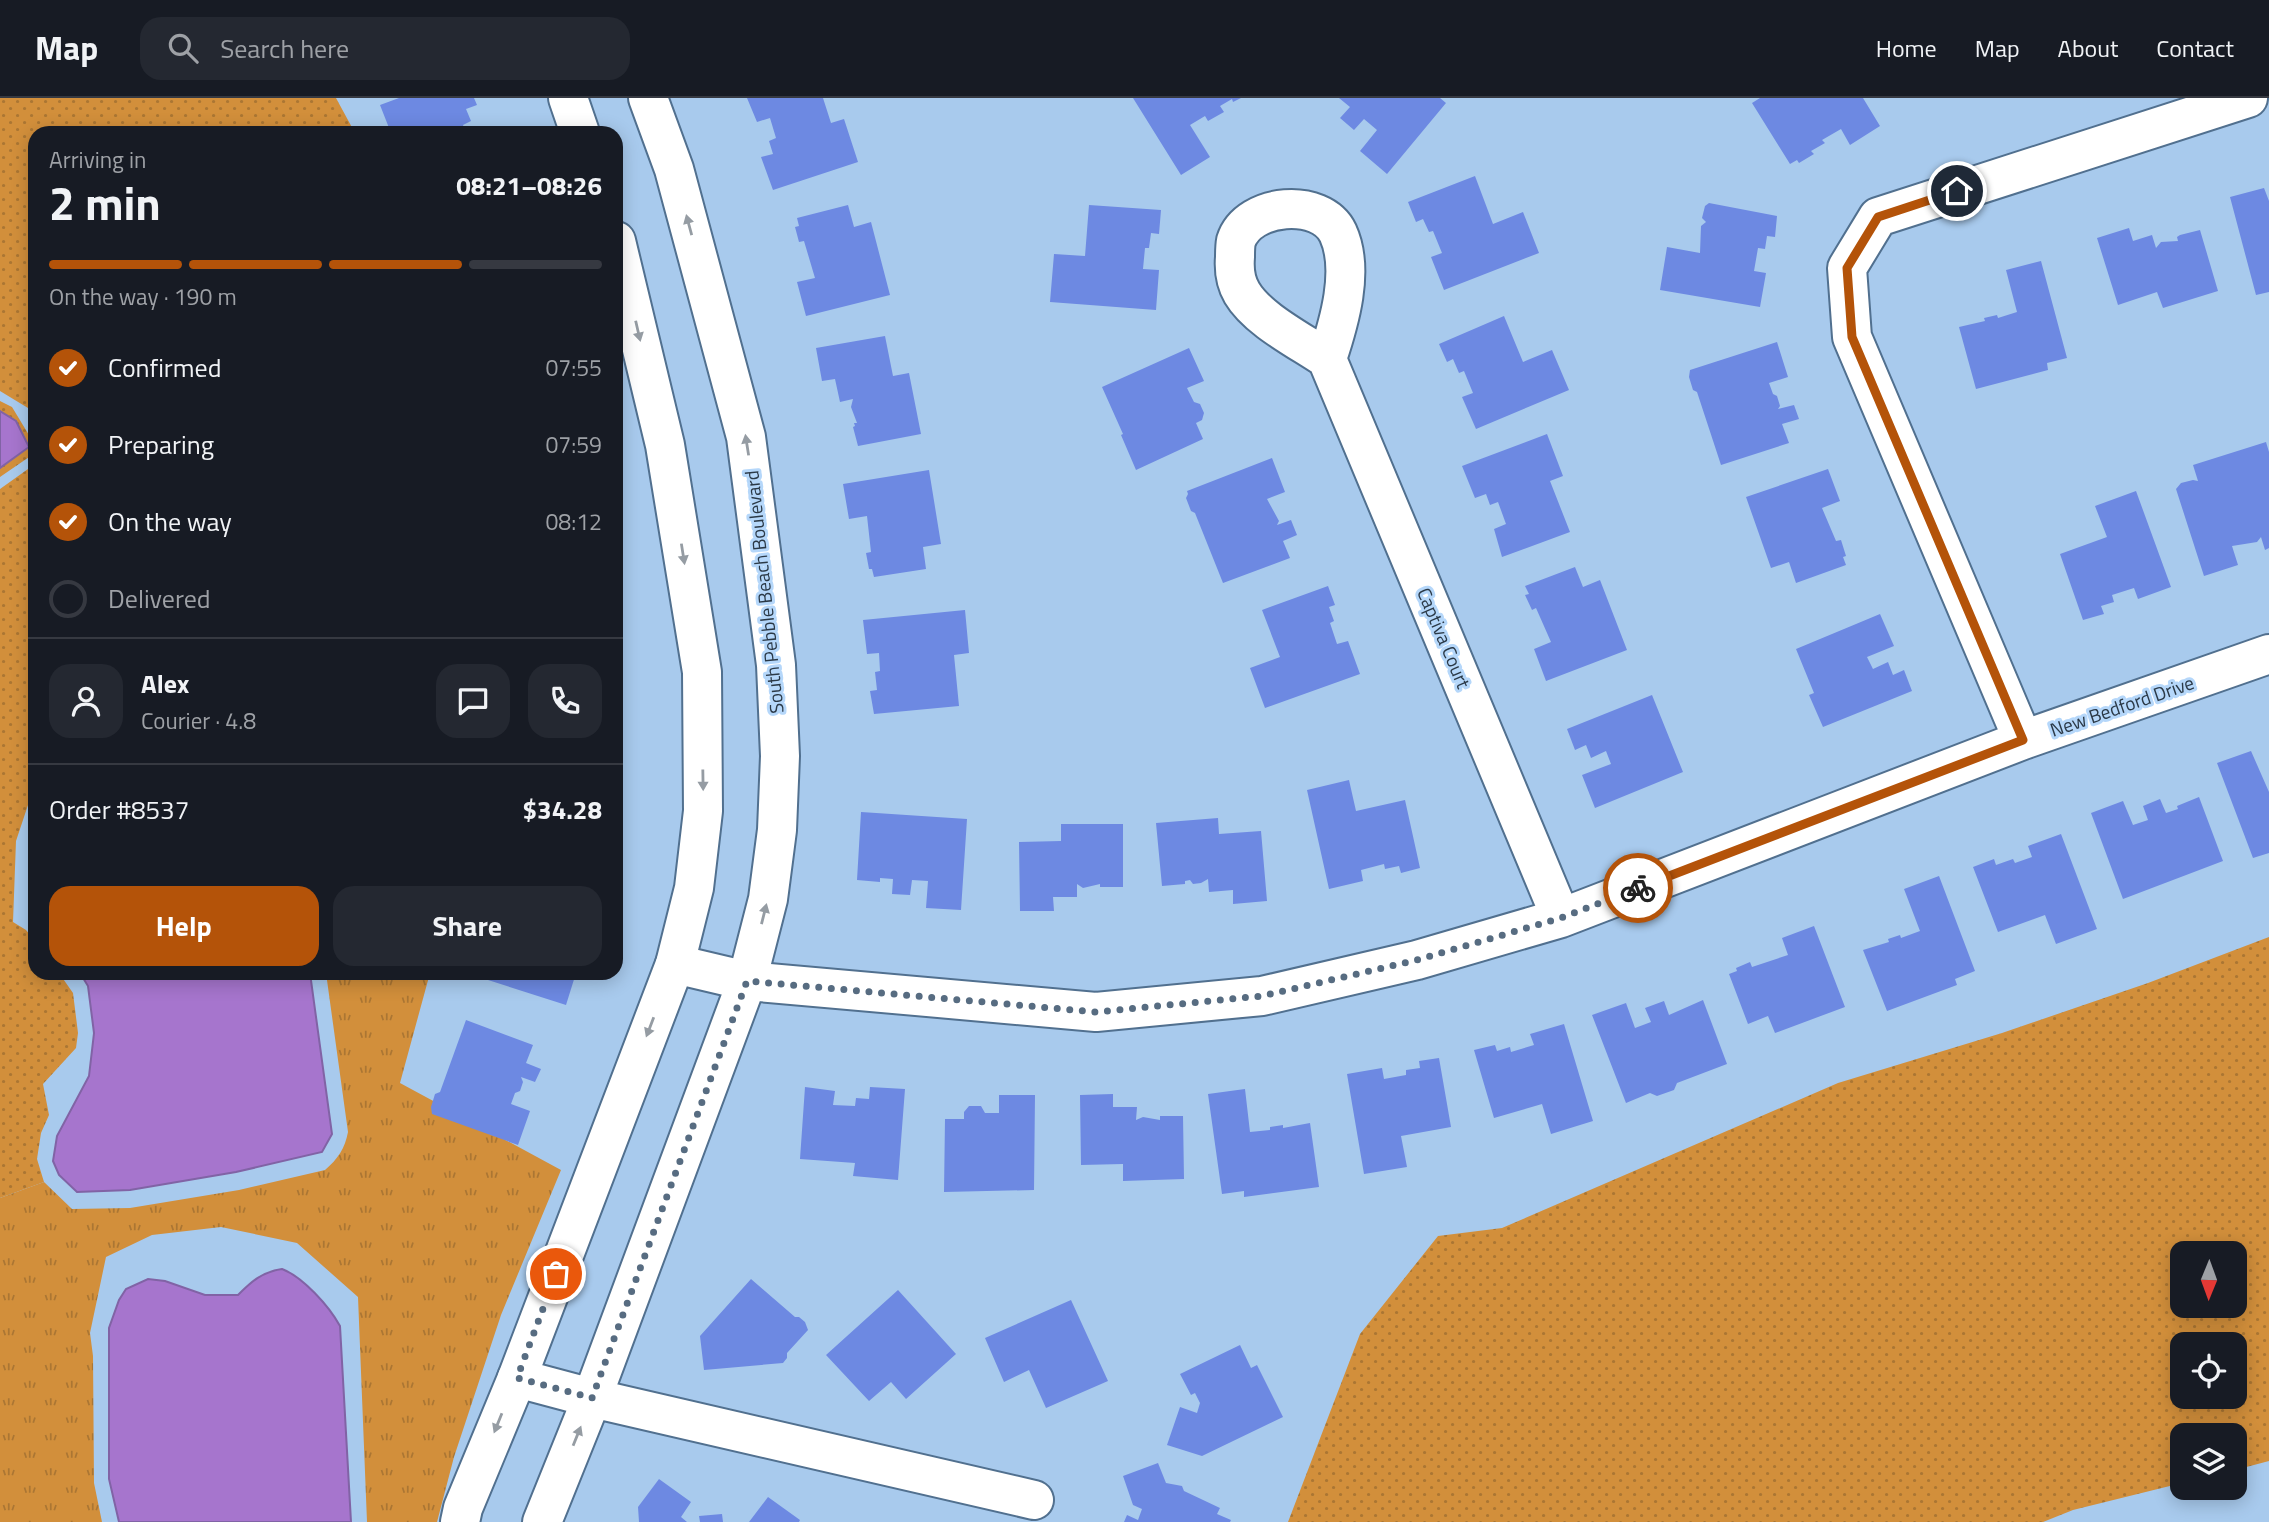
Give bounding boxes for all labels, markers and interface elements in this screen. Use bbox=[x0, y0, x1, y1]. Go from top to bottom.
search box bbox=[140, 17, 630, 80]
text: Map bbox=[35, 23, 98, 73]
icon: search bbox=[164, 29, 202, 67]
text: Search here bbox=[220, 29, 349, 68]
text: Home bbox=[1876, 30, 1937, 66]
text: Map bbox=[1975, 30, 2020, 66]
text: About bbox=[2058, 30, 2118, 66]
text: Contact bbox=[2156, 30, 2234, 66]
text: Arriving in bbox=[49, 142, 146, 177]
pin bbox=[1927, 161, 1987, 221]
text: 08:21–08:26 bbox=[456, 166, 602, 205]
text: 2 min bbox=[49, 168, 161, 238]
icon: home bbox=[1938, 172, 1976, 210]
one-way arrow bbox=[684, 214, 694, 235]
text: On the way · 190 m bbox=[49, 279, 237, 314]
one-way arrow bbox=[632, 320, 643, 342]
text: Confirmed bbox=[108, 348, 222, 387]
icon: check bbox=[49, 349, 87, 387]
text: 07:55 bbox=[545, 350, 602, 385]
text: Preparing bbox=[108, 425, 214, 464]
icon: check bbox=[49, 426, 87, 464]
text: 07:59 bbox=[545, 427, 602, 462]
one-way arrow bbox=[741, 434, 752, 456]
street label: South Pebble Beach Boulevard bbox=[736, 469, 791, 715]
text: On the way bbox=[108, 502, 232, 541]
icon: check bbox=[49, 503, 87, 541]
text: 08:12 bbox=[545, 504, 602, 539]
one-way arrow bbox=[677, 543, 688, 565]
text: Delivered bbox=[108, 579, 211, 618]
street label: Captiva Court bbox=[1410, 583, 1479, 693]
button: person bbox=[49, 664, 123, 738]
text: Alex bbox=[141, 664, 189, 703]
button: chat bbox=[436, 664, 510, 738]
button: phone bbox=[528, 664, 602, 738]
street label: New Bedford Drive bbox=[2046, 667, 2198, 744]
text: Courier · 4.8 bbox=[141, 703, 256, 738]
one-way arrow bbox=[697, 769, 709, 791]
text: Order #8537 bbox=[49, 790, 189, 829]
text: $34.28 bbox=[523, 790, 602, 829]
courier bbox=[1603, 853, 1673, 923]
icon: bike bbox=[1619, 869, 1657, 907]
button: Help bbox=[49, 886, 319, 966]
button: Share bbox=[333, 886, 602, 966]
one-way arrow bbox=[759, 903, 770, 925]
one-way arrow bbox=[645, 1017, 656, 1038]
north arrow bbox=[2170, 1241, 2247, 1318]
map controls bbox=[2170, 1241, 2247, 1500]
pin bbox=[526, 1244, 586, 1304]
icon: bag bbox=[537, 1255, 575, 1293]
button: locate bbox=[2170, 1332, 2247, 1409]
one-way arrow bbox=[493, 1412, 504, 1433]
button: layers bbox=[2170, 1423, 2247, 1500]
one-way arrow bbox=[571, 1425, 582, 1446]

